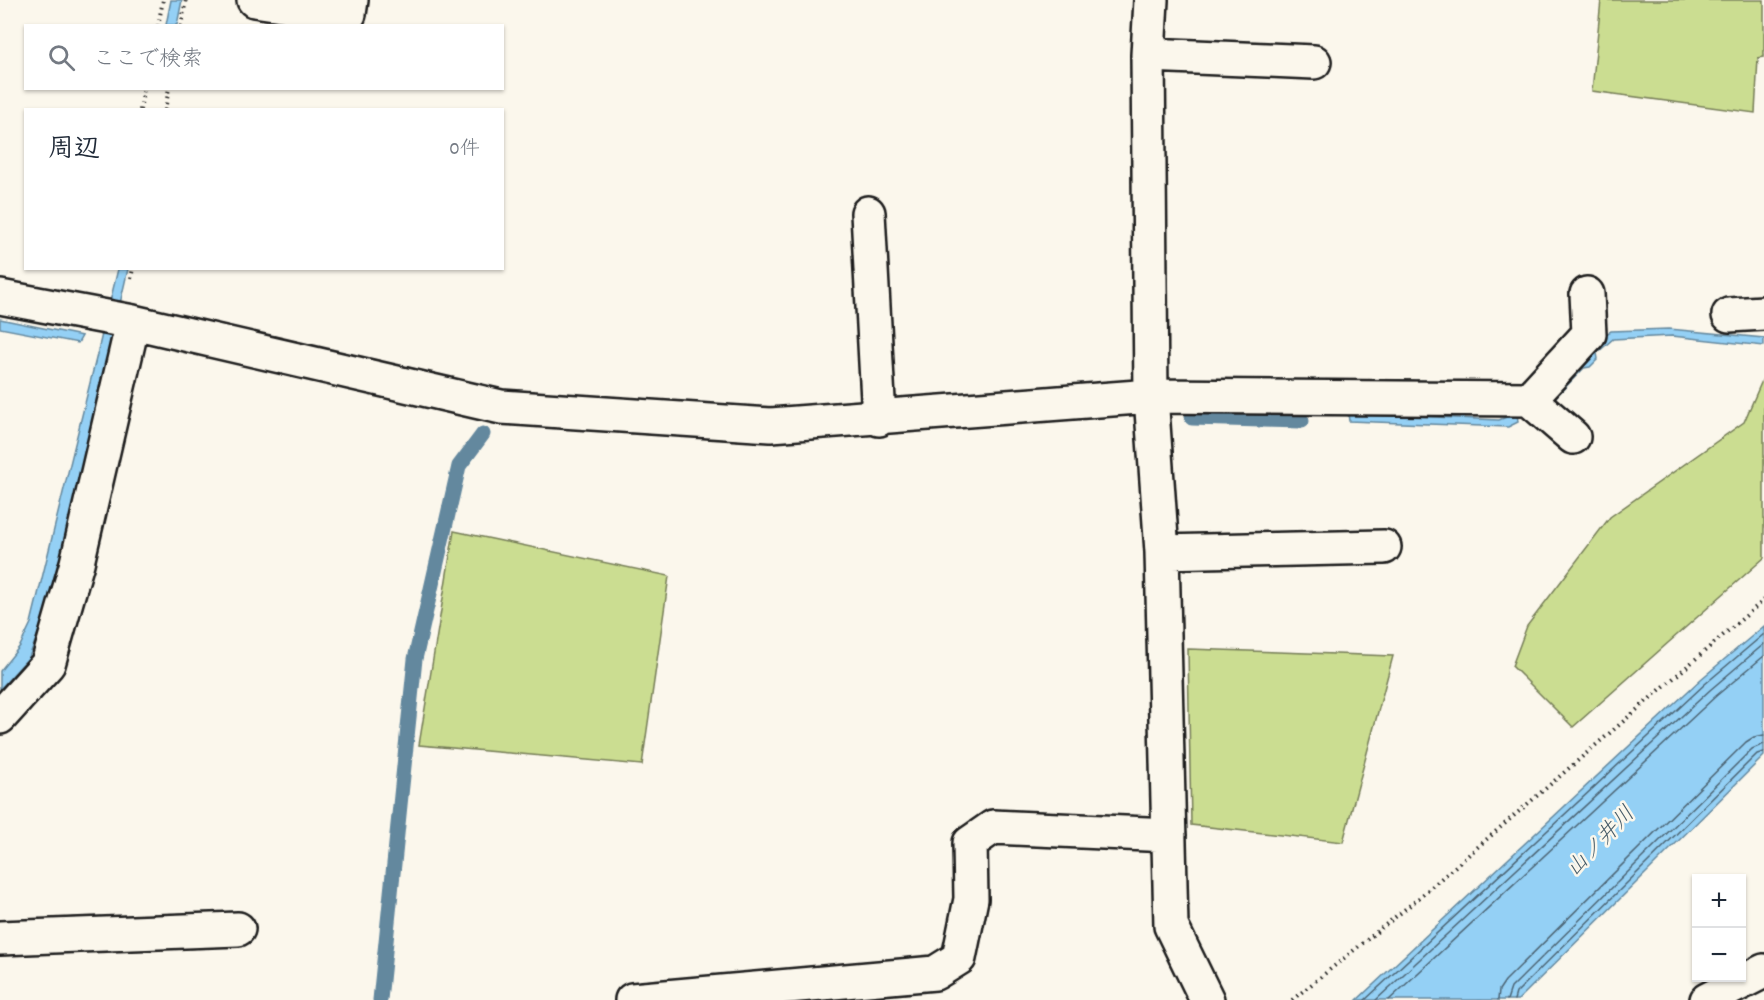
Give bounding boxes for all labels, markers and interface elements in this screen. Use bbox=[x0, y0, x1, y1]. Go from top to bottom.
search box bbox=[24, 24, 504, 90]
icon: search bbox=[45, 41, 78, 74]
text: ここで検索 bbox=[93, 45, 203, 76]
text: 周辺 bbox=[48, 132, 100, 169]
text: 0件 bbox=[449, 136, 480, 164]
water label: 山ノ井川 bbox=[1560, 800, 1643, 885]
map controls bbox=[1692, 874, 1746, 982]
button: + bbox=[1692, 874, 1746, 928]
button: − bbox=[1692, 928, 1746, 982]

